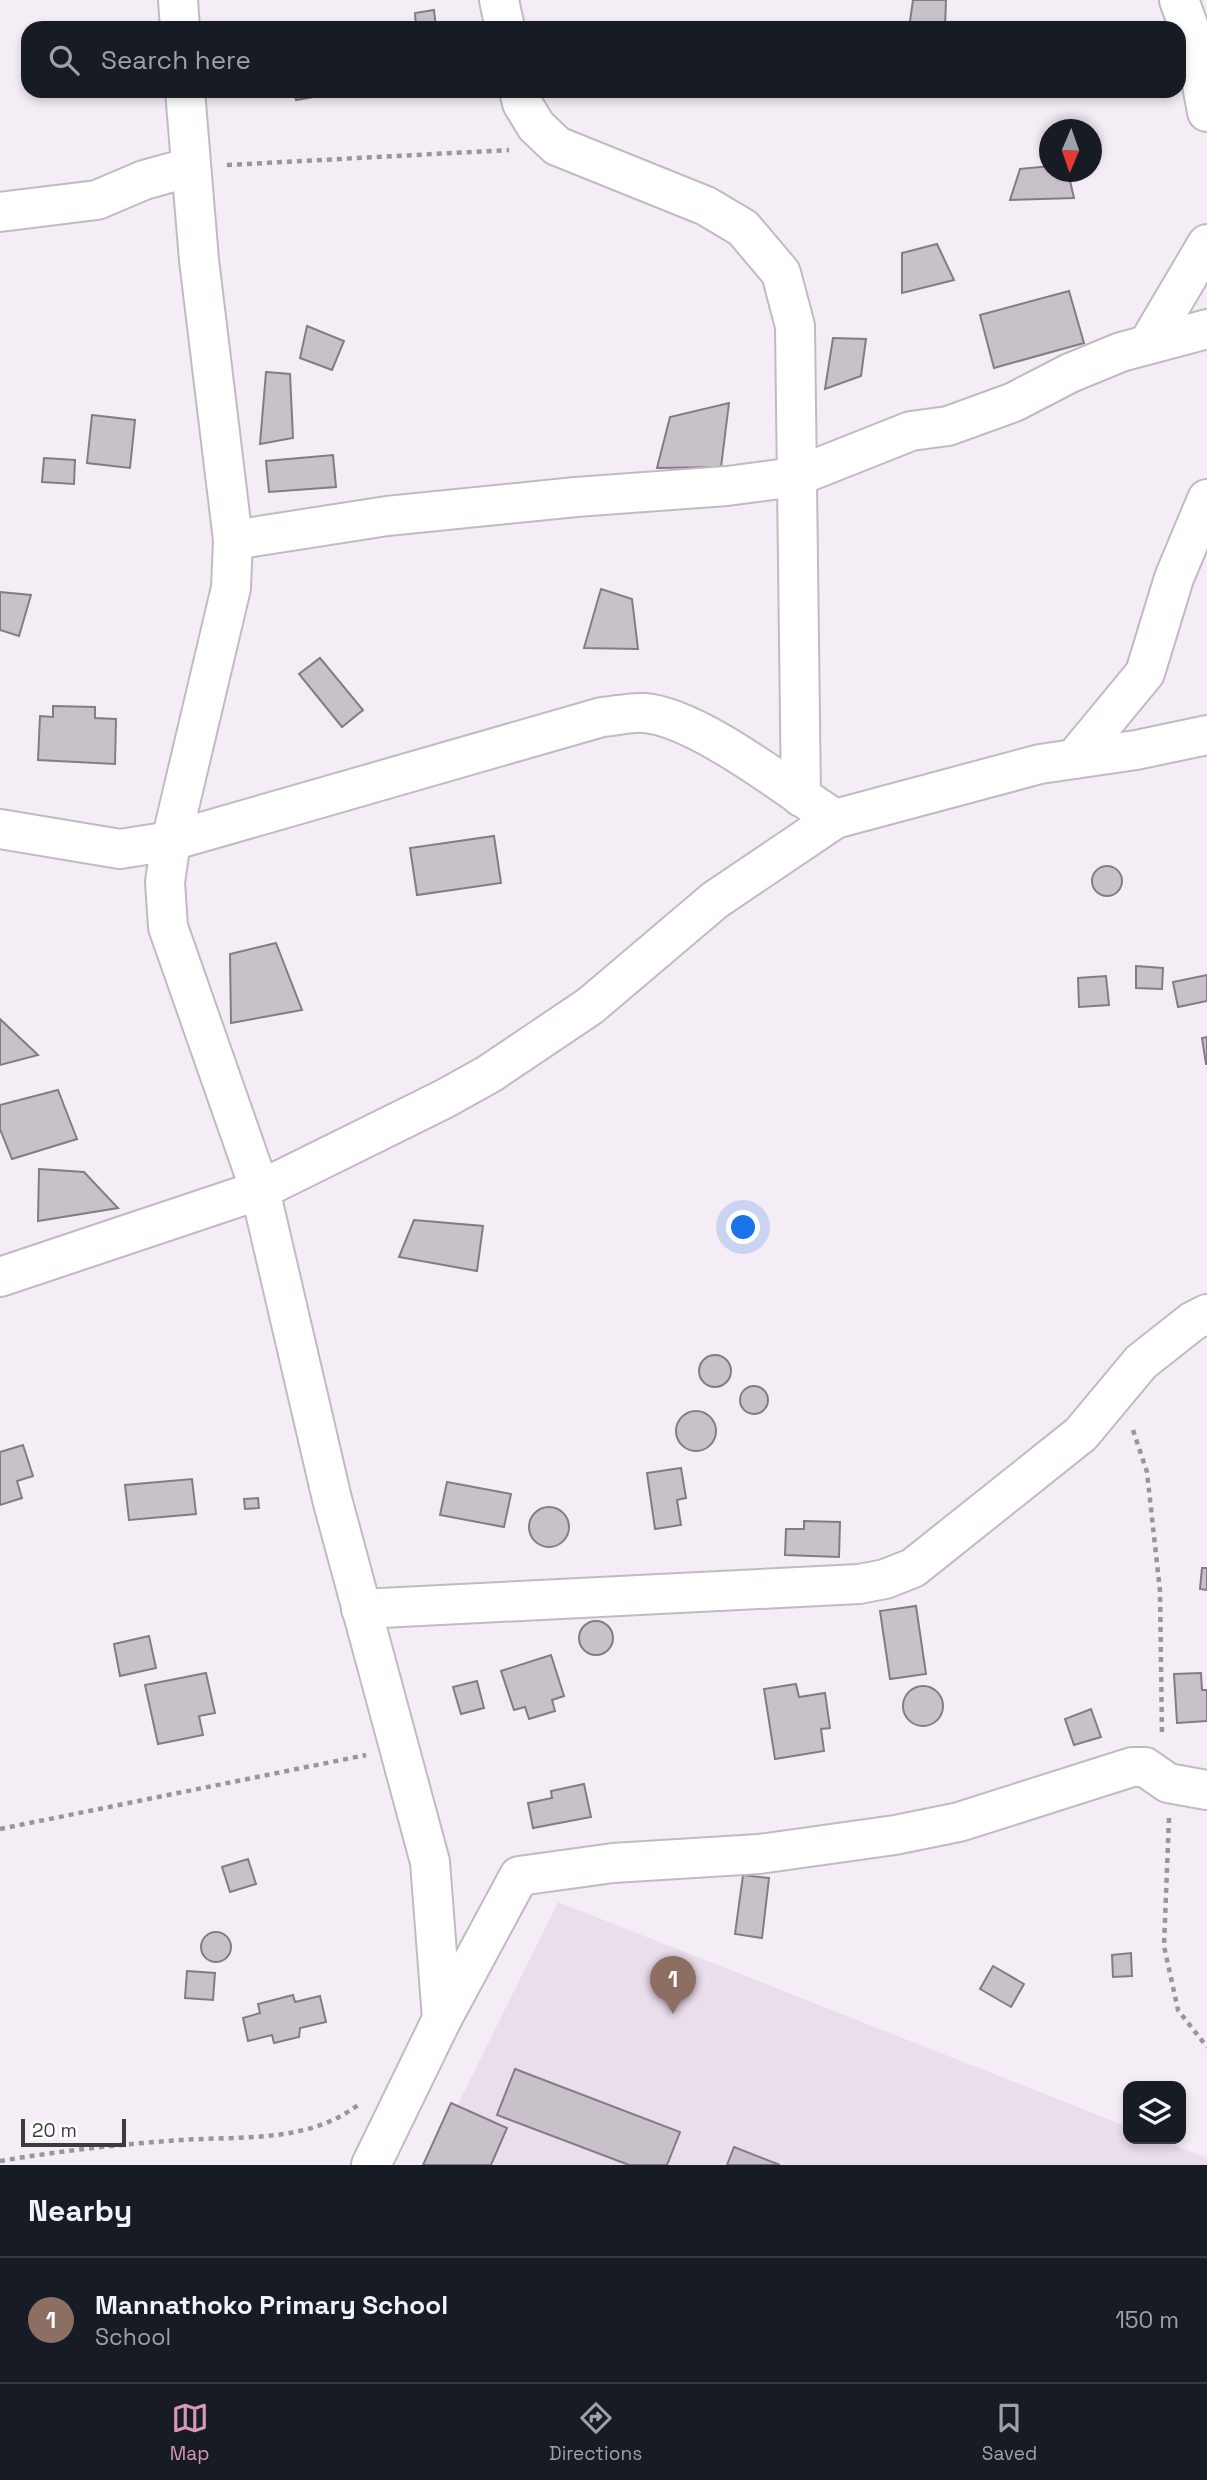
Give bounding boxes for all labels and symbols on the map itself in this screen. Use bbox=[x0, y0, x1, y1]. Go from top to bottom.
north arrow bbox=[1039, 119, 1102, 182]
your location bbox=[726, 1210, 760, 1244]
pin: 1 bbox=[650, 1956, 696, 2014]
scale bar bbox=[21, 2116, 126, 2148]

